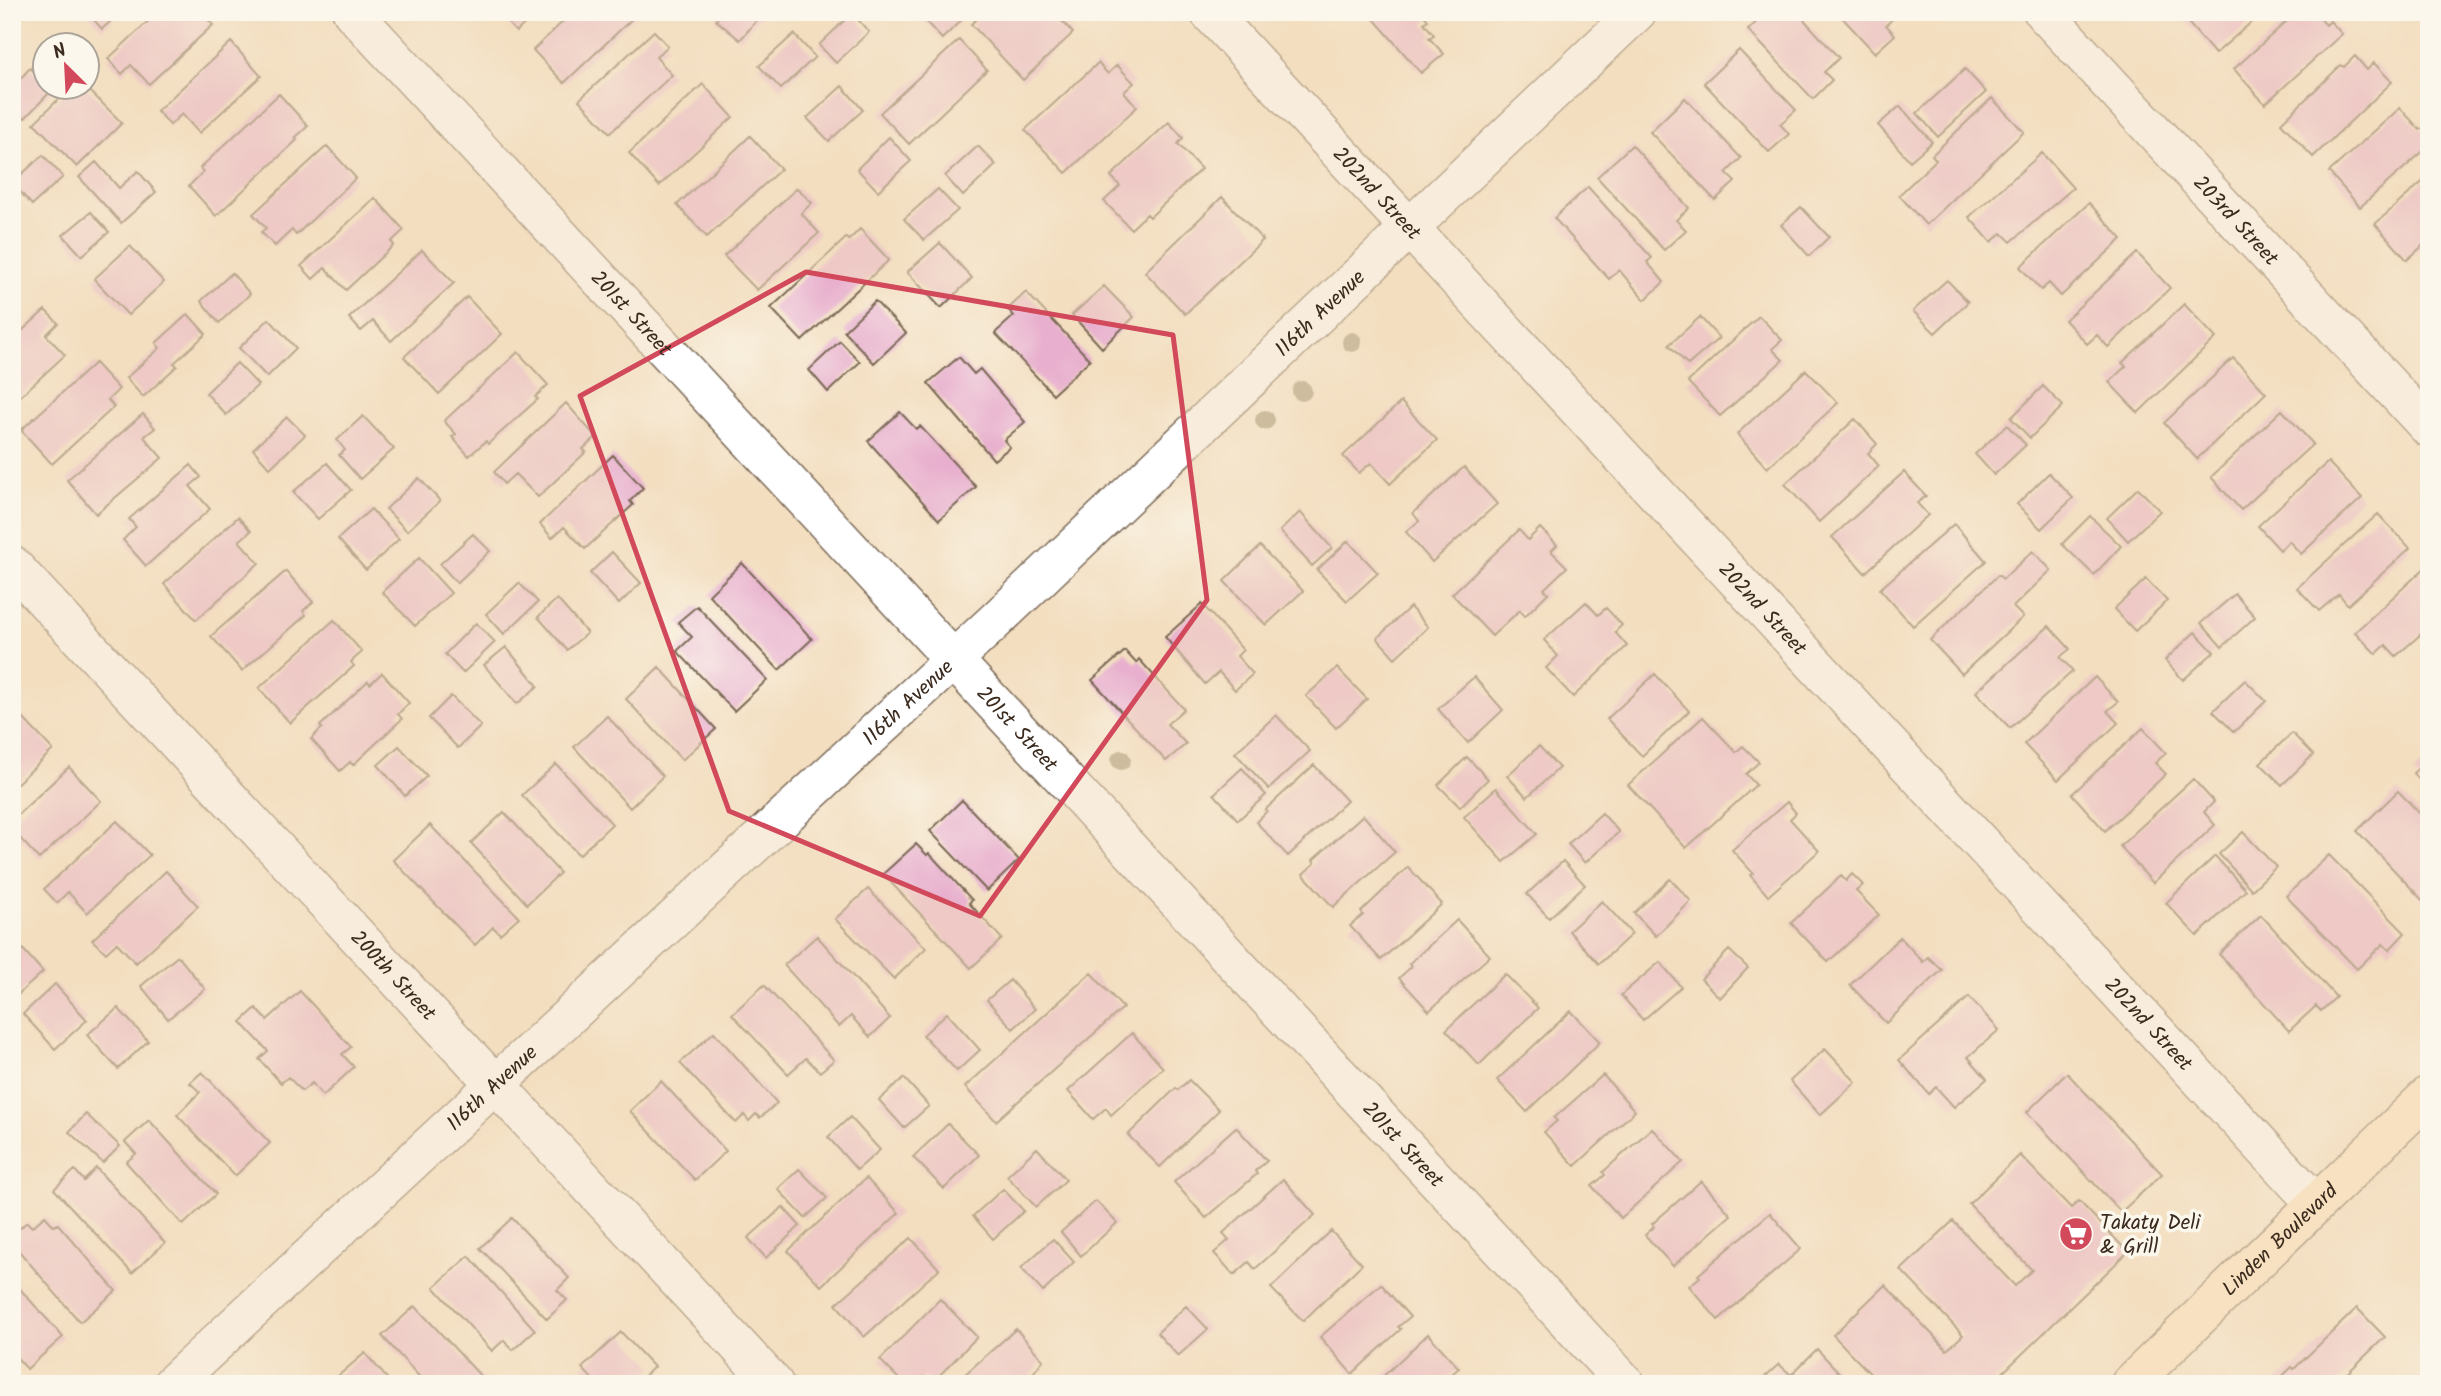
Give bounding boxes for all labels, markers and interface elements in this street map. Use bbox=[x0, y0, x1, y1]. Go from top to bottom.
north arrow bbox=[32, 32, 102, 102]
text: N bbox=[48, 36, 71, 68]
street label: 202nd Street bbox=[1324, 139, 1429, 249]
street label: 203rd Street bbox=[2184, 168, 2286, 275]
street label: 116th Avenue bbox=[1268, 262, 1374, 365]
street label: 201st Street bbox=[582, 263, 680, 366]
street label: 202nd Street bbox=[1709, 555, 1815, 665]
street label: 116th Avenue bbox=[855, 652, 962, 754]
street label: 201st Street bbox=[968, 679, 1066, 781]
street label: 200th Street bbox=[341, 923, 444, 1030]
street label: 202nd Street bbox=[2095, 970, 2201, 1080]
street label: 116th Avenue bbox=[440, 1037, 546, 1140]
street label: 201st Street bbox=[1353, 1094, 1452, 1197]
street label: Linden Boulevard bbox=[2215, 1176, 2347, 1305]
place label: Takaty Deli & Grill bbox=[2100, 1207, 2201, 1264]
supermarket icon: Takaty Deli & Grill bbox=[2057, 1215, 2095, 1253]

